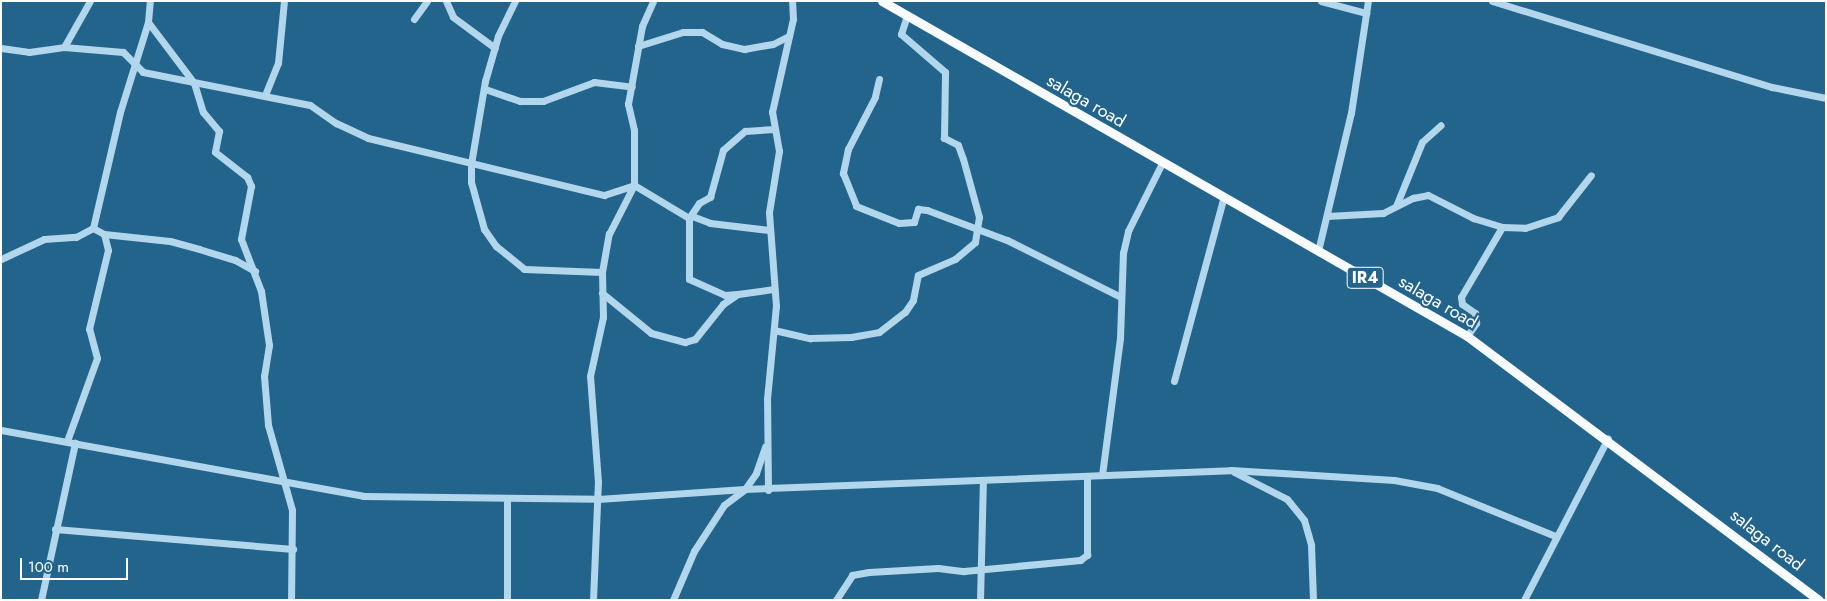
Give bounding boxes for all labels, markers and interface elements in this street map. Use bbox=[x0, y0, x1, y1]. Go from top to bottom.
street label: salaga road bbox=[1043, 70, 1129, 132]
road number: IR4 bbox=[1346, 264, 1384, 292]
street label: salaga road bbox=[1395, 271, 1481, 333]
street label: salaga road bbox=[1726, 504, 1808, 576]
scale bar bbox=[22, 548, 130, 580]
text: 100 m bbox=[28, 556, 69, 578]

